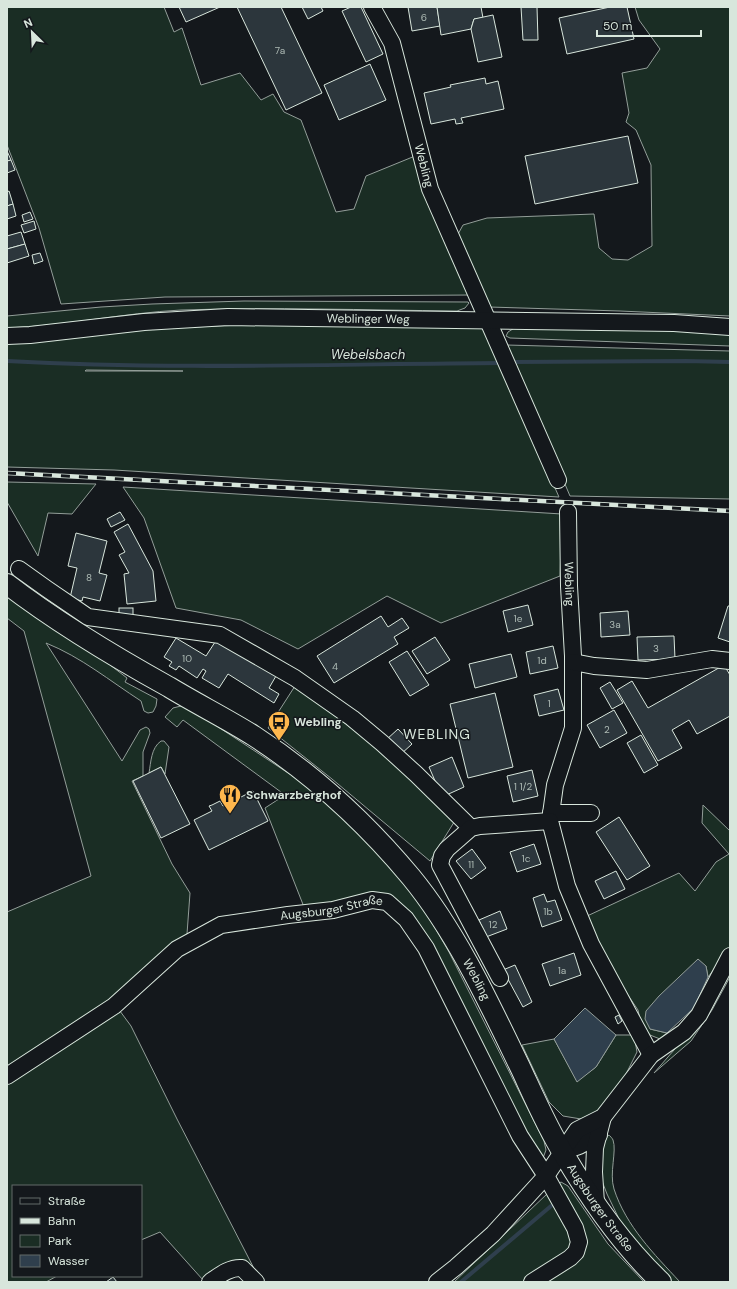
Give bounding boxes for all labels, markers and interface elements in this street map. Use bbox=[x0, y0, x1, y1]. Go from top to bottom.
house number: 6 bbox=[421, 11, 427, 24]
north arrow bbox=[12, 12, 52, 52]
scale bar bbox=[597, 12, 701, 38]
text: N bbox=[21, 15, 34, 31]
text: 50 m bbox=[603, 18, 632, 34]
house number: 7a bbox=[275, 44, 285, 57]
street label: Webling bbox=[411, 142, 437, 190]
street label: Weblinger Weg bbox=[326, 310, 410, 327]
water label: Webelsbach bbox=[331, 346, 405, 363]
street label: Webling bbox=[561, 562, 578, 607]
house number: 8 bbox=[86, 571, 92, 584]
house number: 1e bbox=[514, 612, 523, 625]
house number: 3a bbox=[609, 618, 621, 631]
house number: 3 bbox=[653, 642, 659, 655]
house number: 10 bbox=[182, 652, 192, 665]
house number: 1d bbox=[537, 654, 547, 667]
house number: 4 bbox=[332, 660, 338, 673]
house number: 1 bbox=[547, 697, 551, 710]
bus stop icon: Webling bbox=[266, 709, 292, 742]
place label: Webling bbox=[294, 714, 342, 730]
house number: 2 bbox=[604, 723, 610, 736]
district label: WEBLING bbox=[403, 725, 471, 743]
house number: 1 1/2 bbox=[514, 780, 533, 793]
restaurant icon: Schwarzberghof bbox=[217, 782, 243, 815]
place label: Schwarzberghof bbox=[246, 787, 341, 803]
house number: 1c bbox=[522, 852, 531, 865]
house number: 11 bbox=[468, 858, 474, 871]
street label: Augsburger Straße bbox=[279, 892, 384, 924]
house number: 1b bbox=[543, 905, 553, 918]
house number: 12 bbox=[489, 918, 498, 931]
street label: Webling bbox=[459, 956, 494, 1003]
house number: 1a bbox=[558, 964, 566, 977]
street label: Augsburger Straße bbox=[563, 1161, 637, 1255]
legend bbox=[12, 1185, 142, 1277]
text: Straße bbox=[48, 1193, 85, 1209]
text: Bahn bbox=[48, 1213, 76, 1229]
text: Park bbox=[48, 1233, 72, 1249]
text: Wasser bbox=[48, 1253, 89, 1269]

